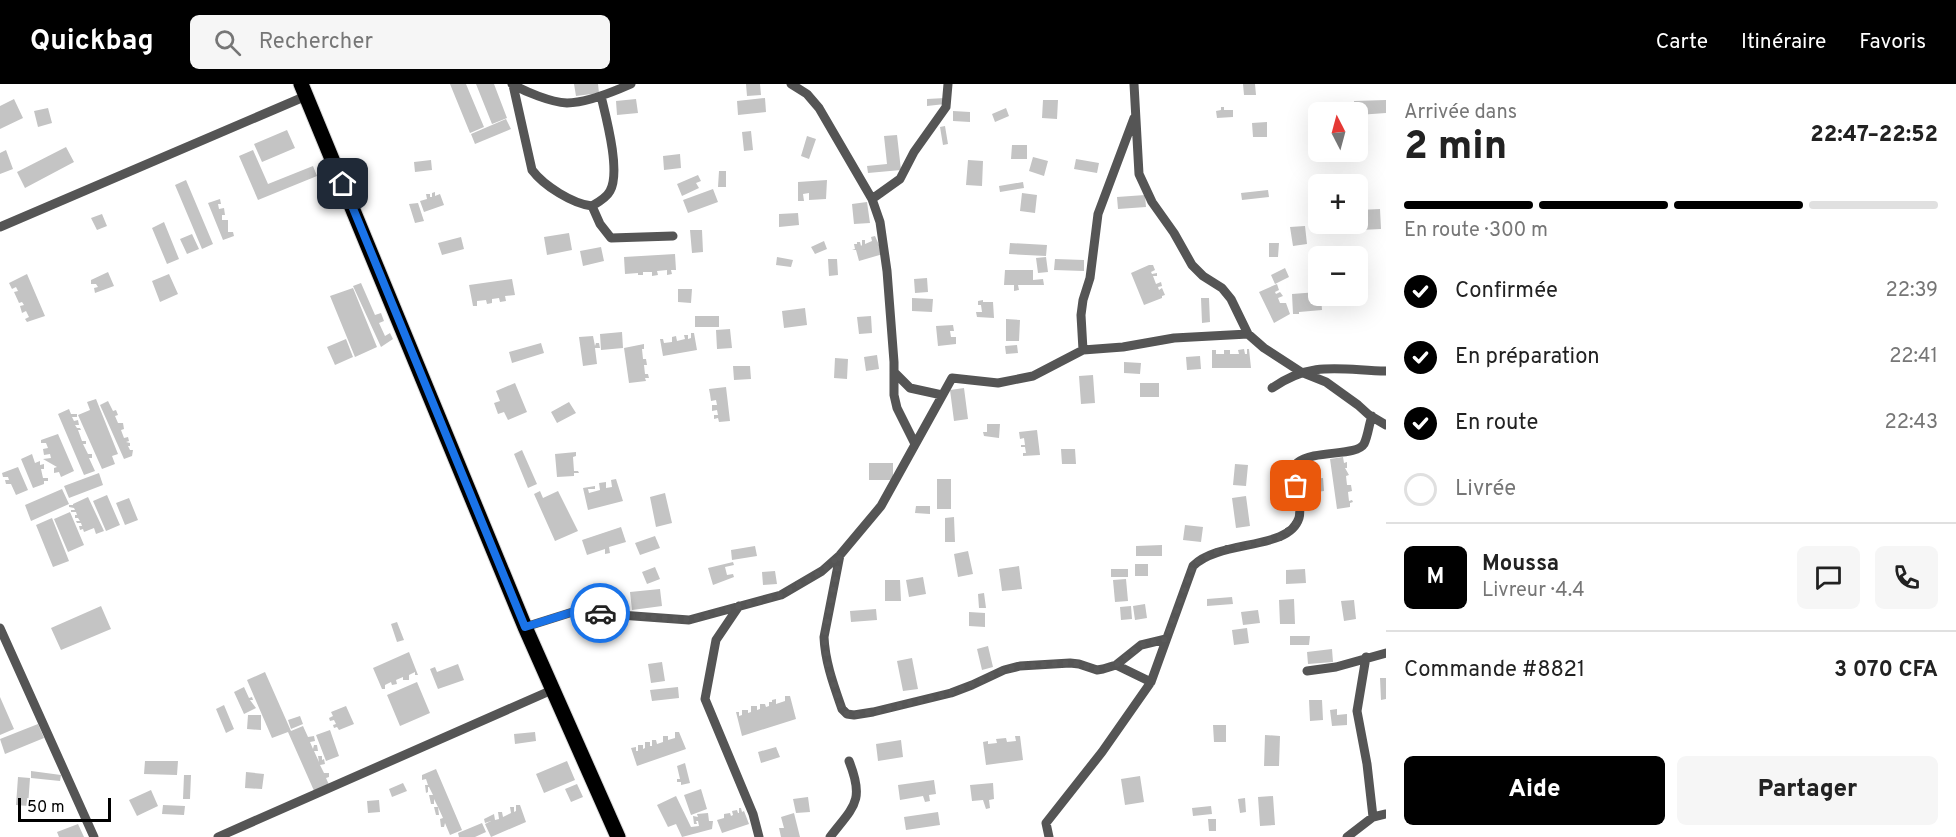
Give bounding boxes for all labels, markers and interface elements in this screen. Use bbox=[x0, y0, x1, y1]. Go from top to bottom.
search box bbox=[190, 15, 610, 69]
text: Quickbag bbox=[30, 24, 154, 60]
icon: search bbox=[211, 26, 244, 59]
text: Rechercher bbox=[259, 29, 373, 56]
text: Carte bbox=[1656, 29, 1708, 56]
text: Itinéraire bbox=[1741, 29, 1826, 56]
text: Favoris bbox=[1859, 29, 1926, 56]
text: Arrivée dans bbox=[1404, 100, 1517, 126]
north arrow bbox=[1308, 102, 1368, 162]
map controls bbox=[1308, 102, 1368, 306]
text: 22:47–22:52 bbox=[1810, 122, 1938, 149]
text: 2 min bbox=[1404, 124, 1507, 173]
pin bbox=[317, 158, 368, 209]
icon: home bbox=[326, 167, 359, 200]
button: + bbox=[1308, 174, 1368, 234]
text: En route · 300 m bbox=[1404, 218, 1548, 244]
button: − bbox=[1308, 246, 1368, 306]
icon: check bbox=[1404, 275, 1437, 308]
text: Confirmée bbox=[1455, 278, 1558, 305]
text: 22:39 bbox=[1885, 278, 1938, 304]
icon: check bbox=[1404, 341, 1437, 374]
text: En préparation bbox=[1455, 344, 1600, 371]
text: 22:41 bbox=[1889, 344, 1938, 370]
icon: check bbox=[1404, 407, 1437, 440]
text: En route bbox=[1455, 410, 1538, 437]
text: 22:43 bbox=[1885, 410, 1938, 436]
pin bbox=[1270, 460, 1321, 511]
icon: bag bbox=[1279, 469, 1312, 502]
text: Livrée bbox=[1455, 476, 1516, 503]
button: chat bbox=[1797, 546, 1860, 609]
button: phone bbox=[1875, 546, 1938, 609]
text: Moussa bbox=[1482, 551, 1559, 578]
text: M bbox=[1427, 564, 1444, 591]
text: Livreur · 4.4 bbox=[1482, 578, 1585, 604]
courier bbox=[570, 583, 630, 643]
icon: car bbox=[584, 597, 617, 630]
text: Commande #8821 bbox=[1404, 657, 1585, 684]
text: 3 070 CFA bbox=[1834, 657, 1938, 684]
button: Aide bbox=[1404, 756, 1665, 825]
button: Partager bbox=[1677, 756, 1938, 825]
scale bar bbox=[18, 795, 111, 822]
text: 50 m bbox=[27, 798, 65, 818]

